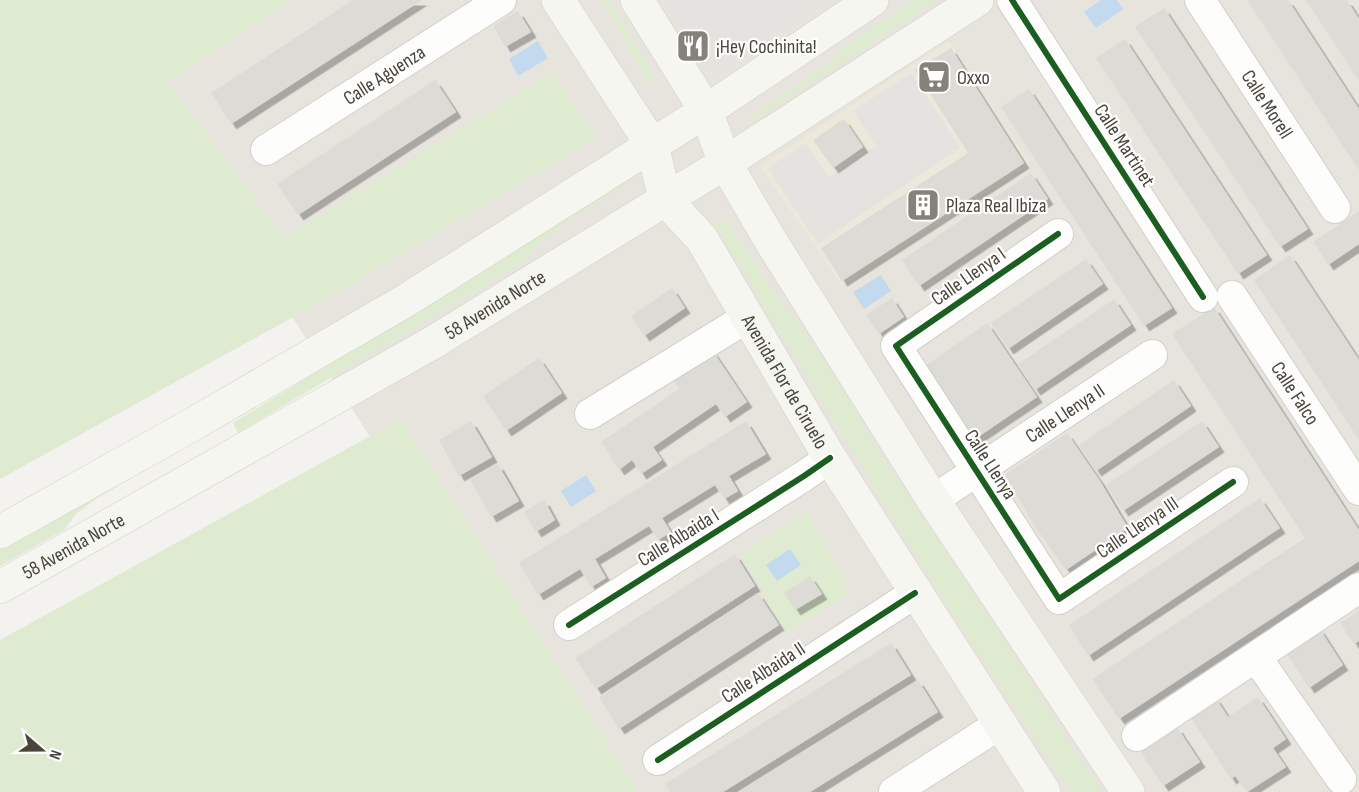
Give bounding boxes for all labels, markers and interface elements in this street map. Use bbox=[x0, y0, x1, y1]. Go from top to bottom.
restaurant icon: ¡Hey Cochinita! bbox=[675, 28, 711, 64]
place label: ¡Hey Cochinita! bbox=[716, 35, 817, 59]
street label: Calle Aguenza bbox=[339, 41, 430, 111]
supermarket icon: Oxxo bbox=[916, 59, 952, 95]
place label: Oxxo bbox=[957, 66, 990, 90]
street label: Calle Morell bbox=[1236, 66, 1298, 143]
street label: Calle Martinet bbox=[1089, 100, 1160, 191]
building icon: Plaza Real Ibiza bbox=[905, 187, 941, 223]
place label: Plaza Real Ibiza bbox=[946, 194, 1047, 218]
street label: Calle Llenya I bbox=[927, 242, 1011, 311]
street label: 58 Avenida Norte bbox=[441, 265, 550, 345]
street label: Avenida Flor de Ciruelo bbox=[735, 310, 833, 453]
street label: Calle Falco bbox=[1265, 357, 1324, 430]
street label: Calle Llenya II bbox=[1021, 379, 1109, 448]
street label: Calle Llenya bbox=[959, 425, 1022, 504]
street label: Calle Llenya III bbox=[1092, 492, 1183, 564]
street label: Calle Albaida I bbox=[633, 503, 724, 572]
street label: 58 Avenida Norte bbox=[18, 508, 129, 585]
street label: Calle Albaida II bbox=[717, 637, 810, 709]
north arrow bbox=[12, 720, 72, 780]
text: N bbox=[44, 747, 65, 762]

